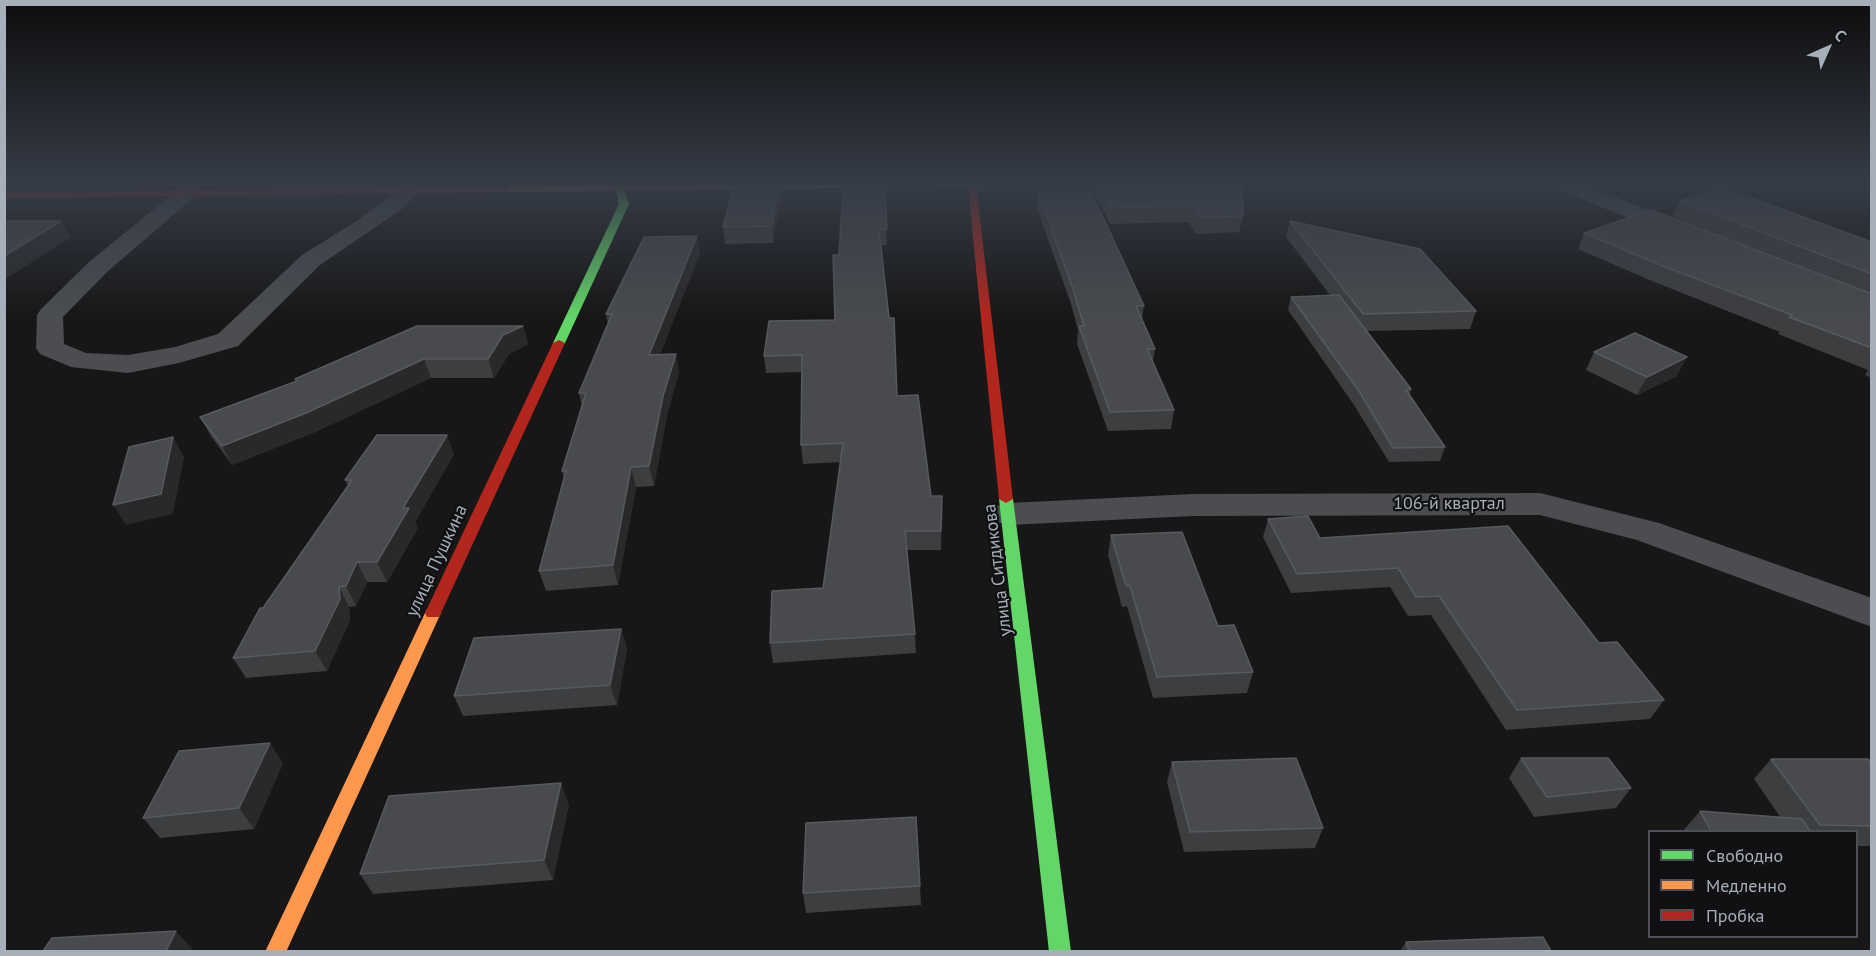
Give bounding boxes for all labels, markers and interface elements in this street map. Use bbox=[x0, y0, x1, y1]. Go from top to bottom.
north arrow bbox=[1798, 18, 1858, 78]
text: С bbox=[1830, 25, 1851, 46]
street label: 106-й квартал bbox=[1393, 493, 1505, 515]
street label: улица Пушкина bbox=[402, 502, 472, 620]
street label: улица Ситдикова bbox=[979, 503, 1017, 637]
legend bbox=[1648, 830, 1858, 938]
text: Свободно bbox=[1706, 844, 1783, 867]
text: Медленно bbox=[1706, 874, 1787, 897]
text: Пробка bbox=[1706, 904, 1764, 927]

